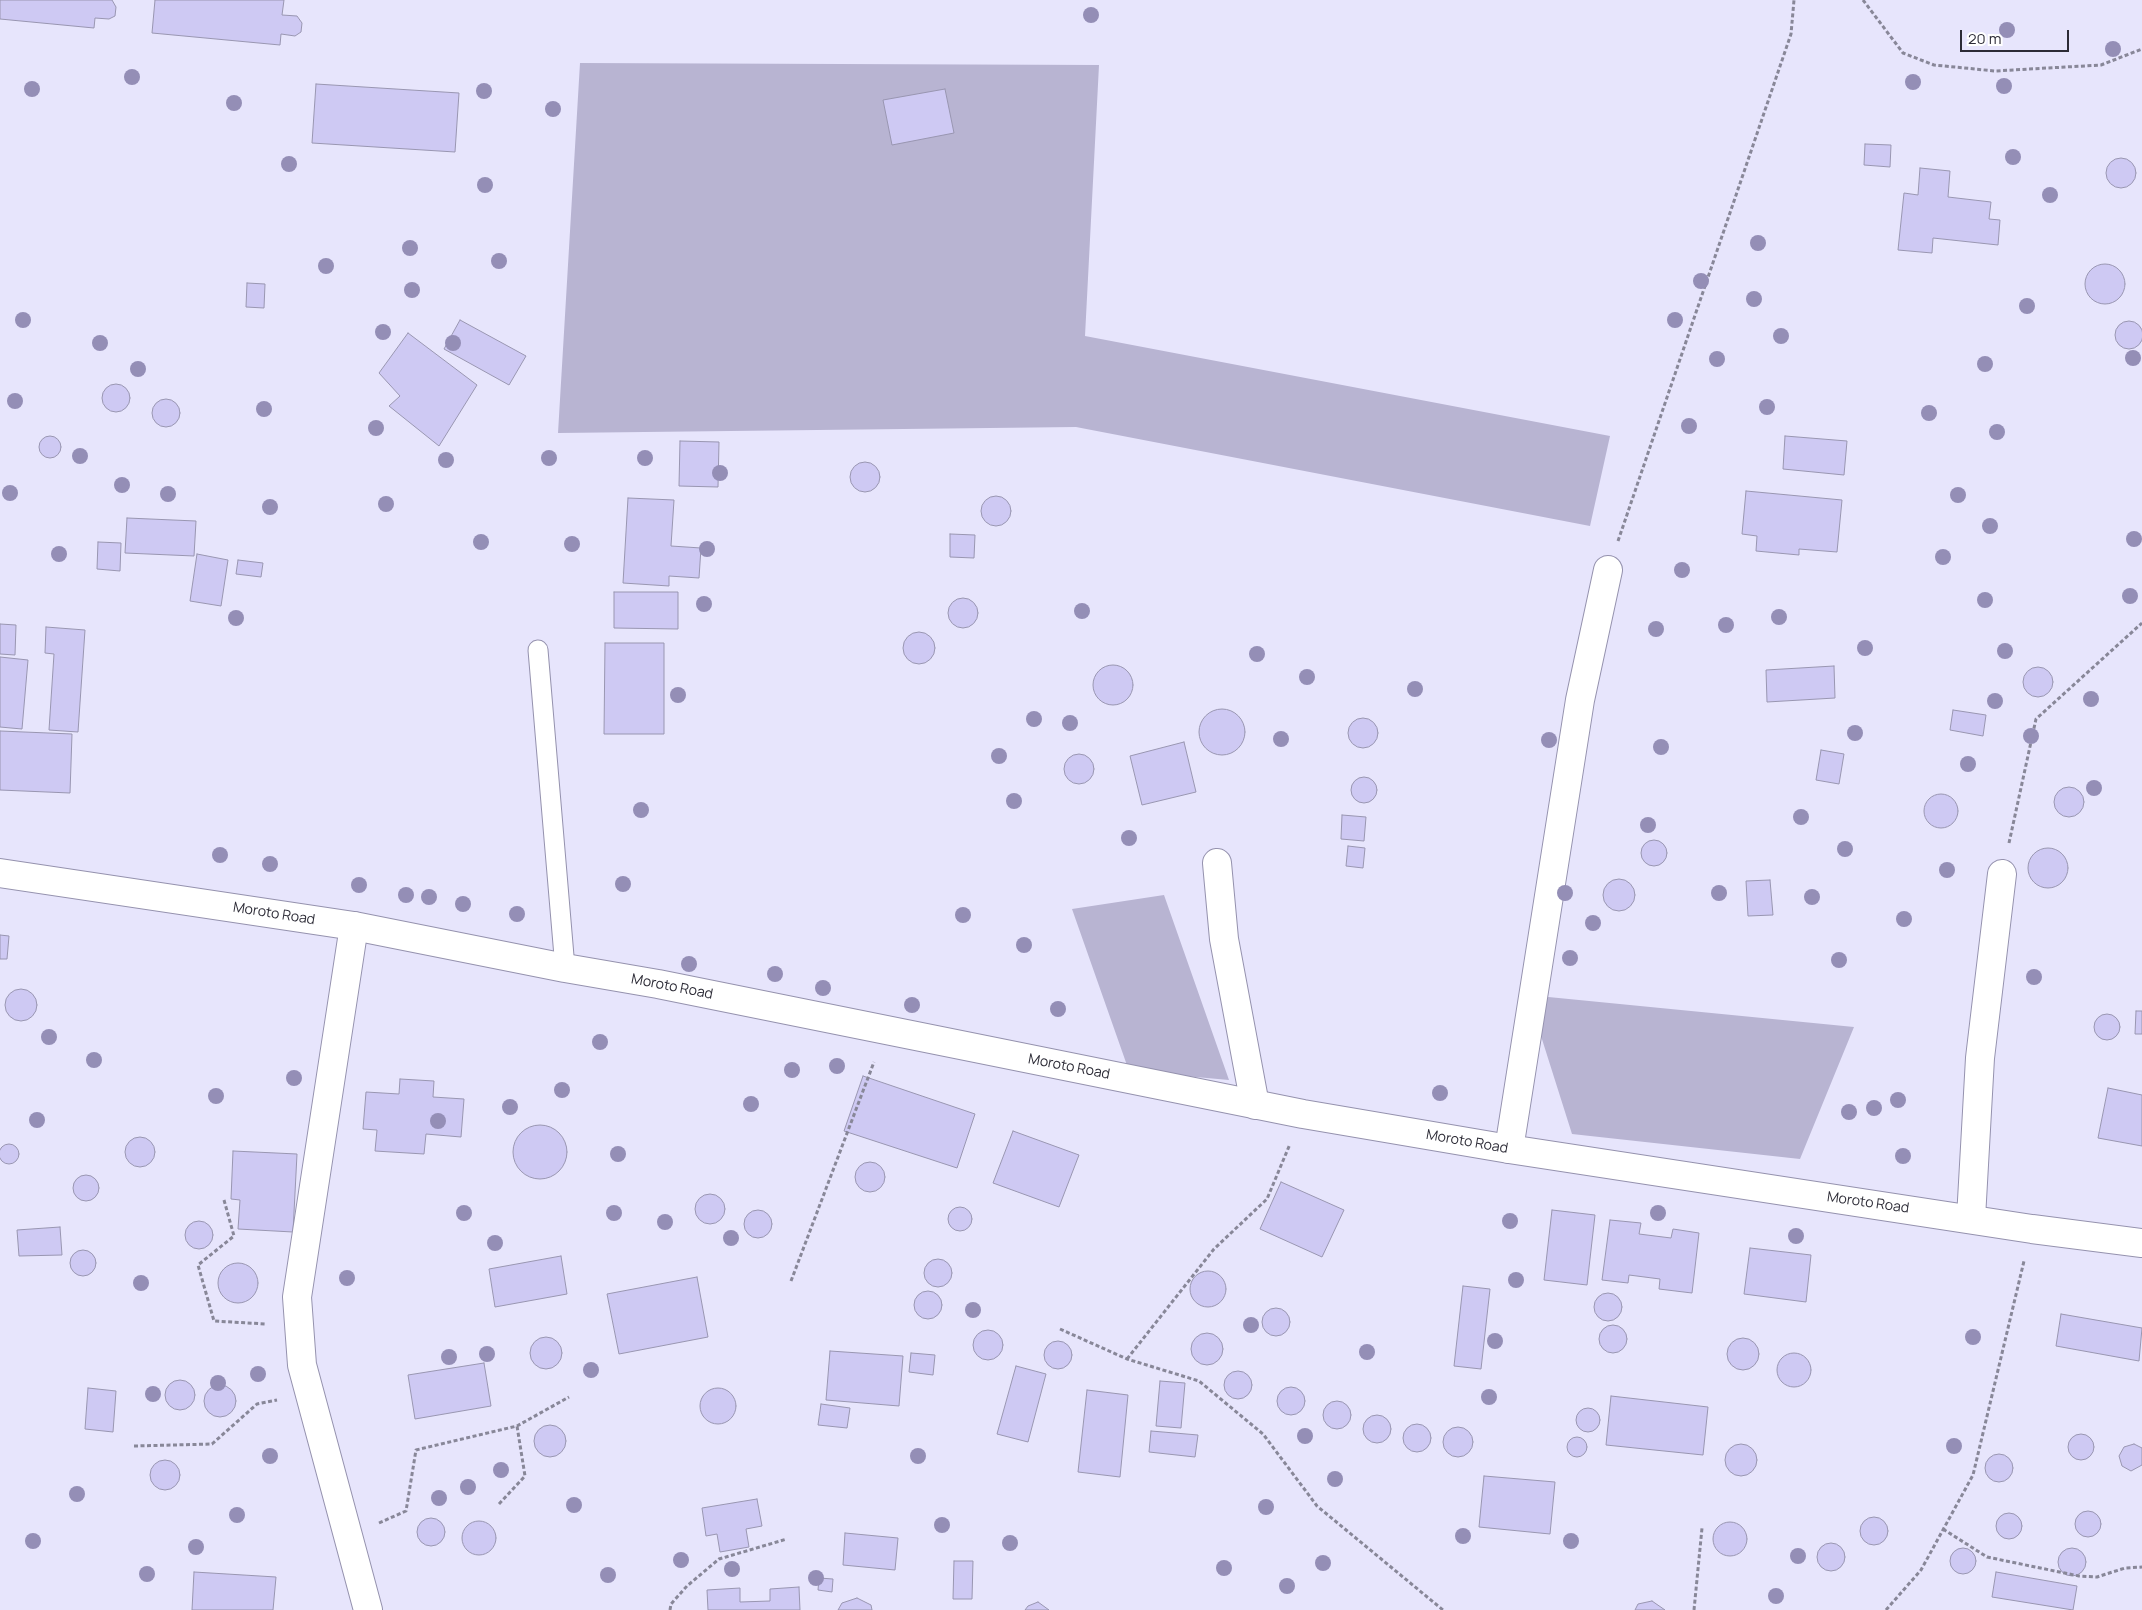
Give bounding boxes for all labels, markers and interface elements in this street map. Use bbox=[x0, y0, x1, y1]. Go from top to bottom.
scale bar bbox=[1962, 20, 2071, 52]
text: 20 m bbox=[1968, 28, 2001, 49]
street label: Moroto Road bbox=[232, 899, 316, 929]
street label: Moroto Road bbox=[630, 971, 714, 1003]
street label: Moroto Road bbox=[1027, 1051, 1111, 1083]
street label: Moroto Road bbox=[1425, 1127, 1509, 1157]
street label: Moroto Road bbox=[1826, 1189, 1910, 1217]

